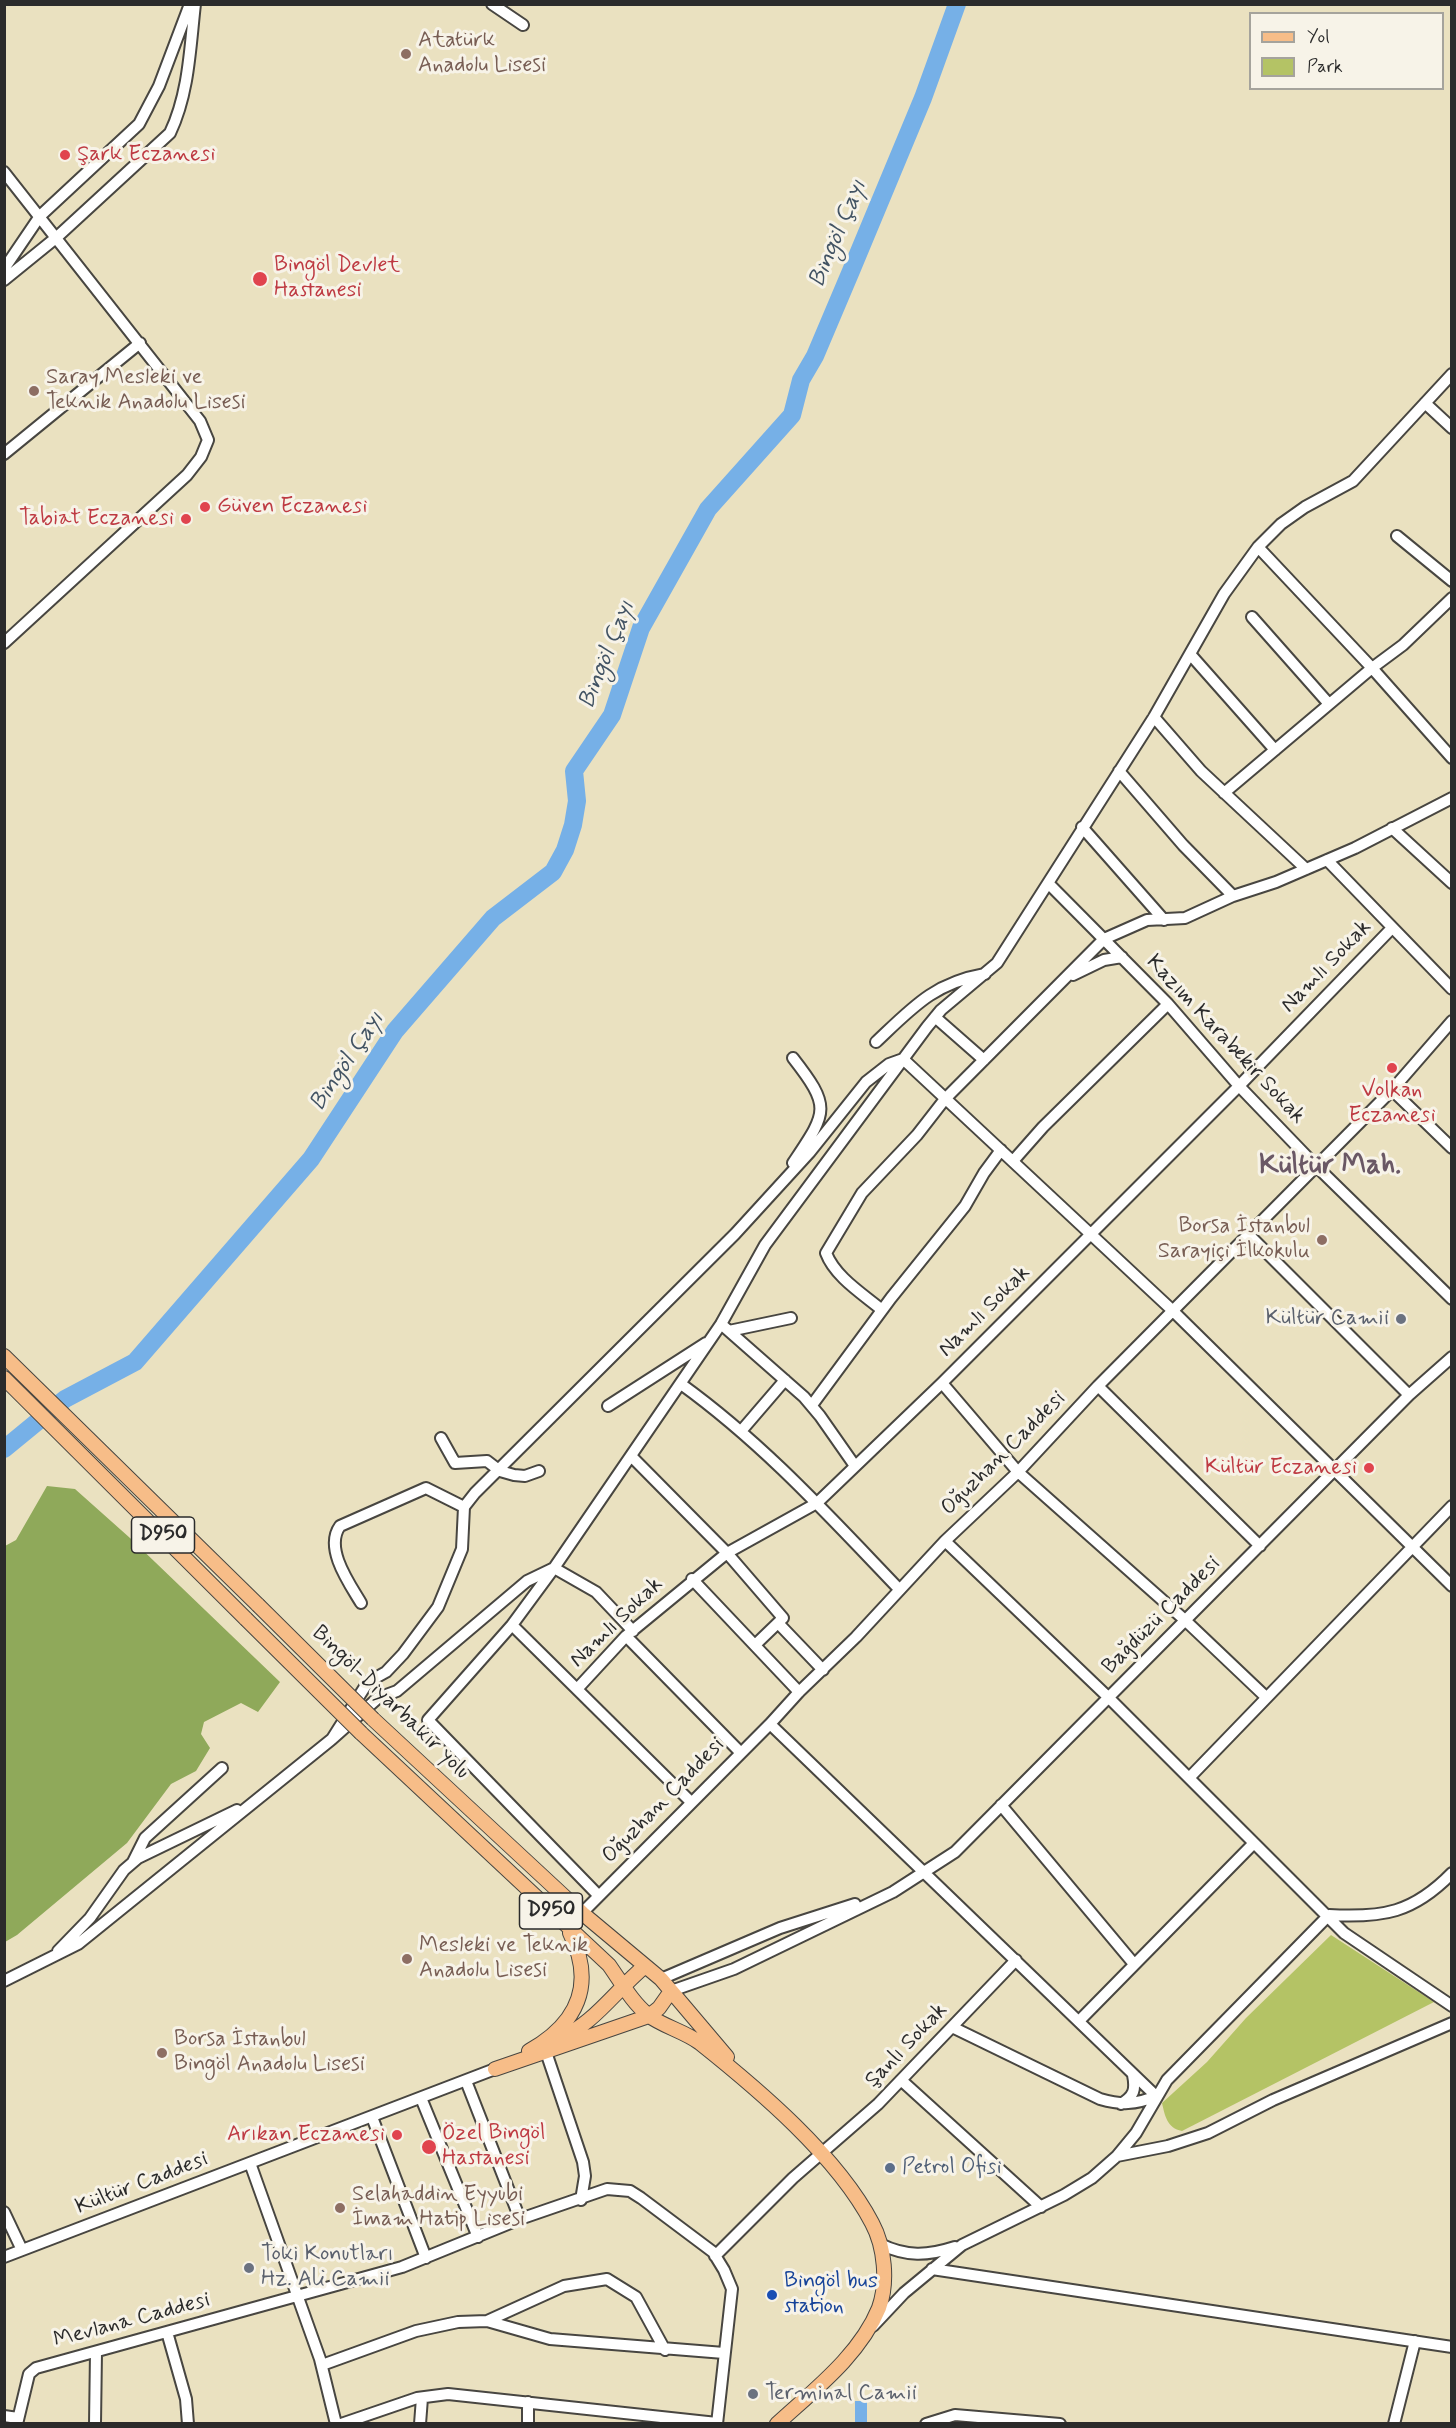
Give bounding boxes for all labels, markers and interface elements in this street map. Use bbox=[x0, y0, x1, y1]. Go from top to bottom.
legend bbox=[1249, 12, 1444, 90]
text: Yol bbox=[1307, 25, 1330, 49]
place label: Atatürk Anadolu Lisesi bbox=[418, 28, 546, 80]
marker: Atatürk Anadolu Lisesi bbox=[399, 47, 413, 61]
text: Park bbox=[1307, 55, 1343, 79]
place label: Şark Eczanesi bbox=[77, 142, 216, 168]
marker: Şark Eczanesi bbox=[58, 148, 72, 162]
water label: Bingöl Çayı bbox=[804, 176, 874, 292]
place label: Bingöl Devlet Hastanesi bbox=[274, 253, 400, 304]
marker: Bingöl Devlet Hastanesi bbox=[251, 270, 269, 288]
place label: Saray Mesleki ve Teknik Anadolu Lisesi bbox=[46, 365, 245, 416]
marker: Saray Mesleki ve Teknik Anadolu Lisesi bbox=[27, 384, 41, 398]
place label: Güven Eczanesi bbox=[217, 494, 368, 520]
marker: Güven Eczanesi bbox=[198, 500, 212, 514]
place label: Tabiat Eczanesi bbox=[19, 506, 174, 532]
marker: Tabiat Eczanesi bbox=[179, 512, 193, 526]
water label: Bingöl Çayı bbox=[573, 597, 643, 713]
street label: Namlı Sokak bbox=[1276, 915, 1378, 1019]
street label: Kazım Karabekir Sokak bbox=[1140, 950, 1310, 1130]
water label: Bingöl Çayı bbox=[304, 1007, 392, 1117]
marker: Volkan Eczanesi bbox=[1385, 1061, 1399, 1075]
place label: Volkan Eczanesi bbox=[1348, 1078, 1436, 1130]
district label: Kültür Mah. bbox=[1259, 1150, 1401, 1184]
place label: Borsa İstanbul Sarayiçi İlkokulu bbox=[1158, 1214, 1310, 1266]
marker: Borsa İstanbul Sarayiçi İlkokulu bbox=[1315, 1233, 1329, 1247]
street label: Namlı Sokak bbox=[934, 1261, 1036, 1363]
place label: Kültür Camii bbox=[1266, 1306, 1389, 1332]
marker: Kültür Camii bbox=[1394, 1312, 1408, 1326]
street label: Oğuzhan Caddesi bbox=[936, 1386, 1072, 1522]
place label: Kültür Eczanesi bbox=[1205, 1455, 1357, 1481]
marker: Kültür Eczanesi bbox=[1362, 1461, 1376, 1475]
road number: D950 bbox=[132, 1517, 195, 1553]
street label: Bağdüzü Caddesi bbox=[1097, 1551, 1227, 1681]
street label: Namlı Sokak bbox=[565, 1572, 669, 1674]
street label: Bingöl-Diyarbakır yolu bbox=[305, 1621, 475, 1785]
street label: Oğuzhan Caddesi bbox=[597, 1732, 731, 1870]
road number: D950 bbox=[520, 1893, 582, 1929]
place label: Mesleki ve Teknik Anadolu Lisesi bbox=[419, 1933, 588, 1984]
marker: Mesleki ve Teknik Anadolu Lisesi bbox=[400, 1952, 414, 1966]
street label: Şanlı Sokak bbox=[860, 1998, 954, 2094]
place label: Borsa İstanbul Bingöl Anadolu Lisesi bbox=[174, 2027, 365, 2078]
marker: Borsa İstanbul Bingöl Anadolu Lisesi bbox=[155, 2046, 169, 2060]
place label: Özel Bingöl Hastanesi bbox=[442, 2121, 545, 2172]
place label: Arıkan Eczanesi bbox=[227, 2122, 385, 2148]
marker: Arıkan Eczanesi bbox=[390, 2128, 404, 2142]
marker: Özel Bingöl Hastanesi bbox=[420, 2138, 438, 2156]
street label: Kültür Caddesi bbox=[72, 2147, 212, 2221]
place label: Petrol Ofisi bbox=[902, 2155, 1002, 2181]
marker: Petrol Ofisi bbox=[883, 2161, 897, 2175]
place label: Selahaddin Eyyubi İmam Hatip Lisesi bbox=[352, 2182, 525, 2234]
marker: Selahaddin Eyyubi İmam Hatip Lisesi bbox=[333, 2201, 347, 2215]
place label: Toki Konutları Hz. Ali Camii bbox=[261, 2242, 393, 2294]
marker: Toki Konutları Hz. Ali Camii bbox=[242, 2261, 256, 2275]
place label: Bingöl bus station bbox=[784, 2269, 878, 2320]
street label: Mevlana Caddesi bbox=[51, 2287, 213, 2355]
marker: Bingöl bus station bbox=[765, 2288, 779, 2302]
place label: Terminal Camii bbox=[765, 2381, 917, 2407]
marker: Terminal Camii bbox=[746, 2387, 760, 2401]

